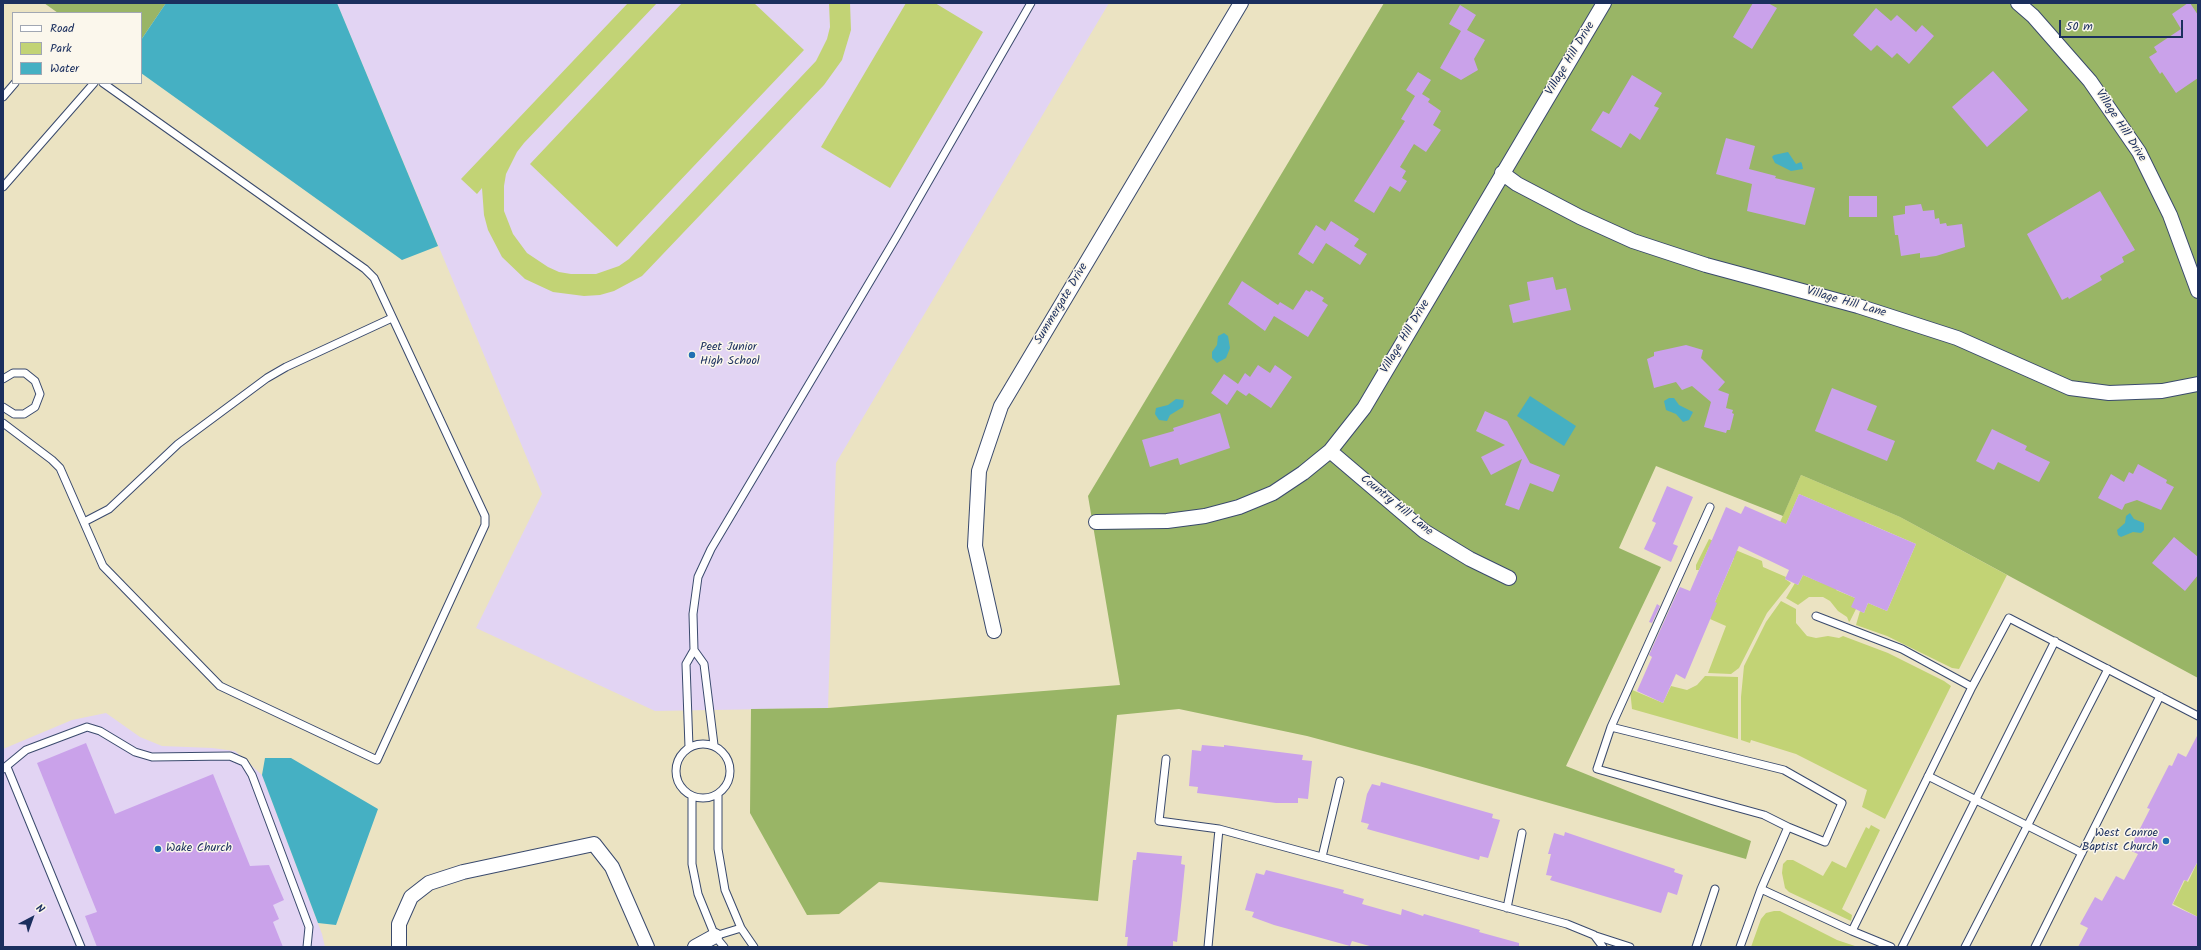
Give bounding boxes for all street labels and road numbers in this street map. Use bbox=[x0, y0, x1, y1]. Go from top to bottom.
street label: Village Hill Drive bbox=[1543, 20, 1599, 98]
street label: Village Hill Drive bbox=[2091, 87, 2149, 165]
street label: Summergate Drive bbox=[1032, 261, 1092, 347]
street label: Village Hill Lane bbox=[1804, 285, 1888, 321]
street label: Village Hill Drive bbox=[1378, 298, 1434, 376]
street label: Country Hill Lane bbox=[1357, 472, 1435, 540]

